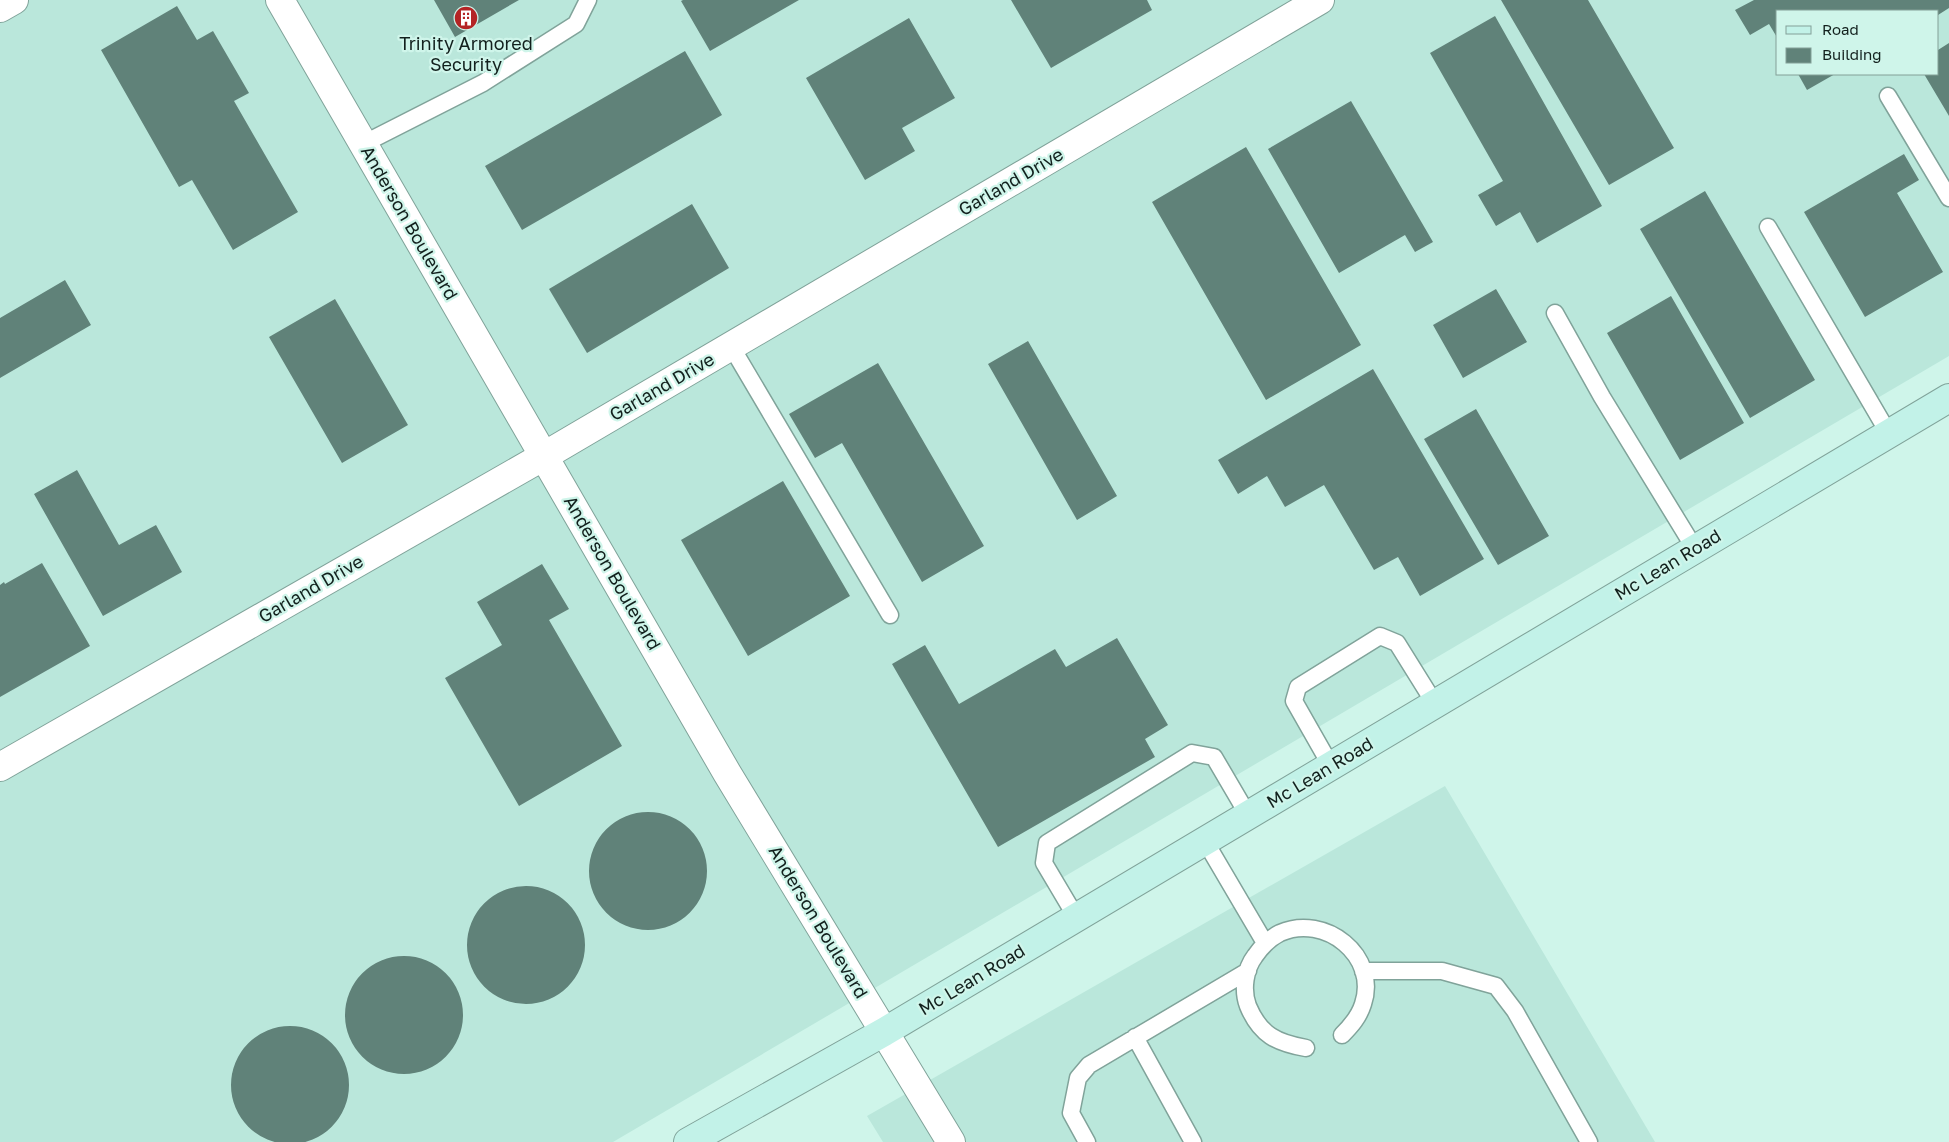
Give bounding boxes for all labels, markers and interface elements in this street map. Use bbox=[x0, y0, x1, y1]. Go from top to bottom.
building icon: Trinity Armored Security bbox=[453, 5, 479, 31]
legend bbox=[1776, 10, 1939, 75]
text: Road bbox=[1822, 20, 1859, 38]
place label: Trinity Armored Security bbox=[399, 32, 533, 75]
text: Building bbox=[1822, 45, 1882, 63]
street label: Anderson Boulevard bbox=[357, 141, 463, 304]
street label: Garland Drive bbox=[954, 142, 1067, 220]
street label: Garland Drive bbox=[605, 347, 718, 425]
street label: Anderson Boulevard bbox=[560, 491, 666, 654]
street label: Mc Lean Road bbox=[1610, 524, 1725, 605]
street label: Garland Drive bbox=[254, 549, 367, 627]
street label: Mc Lean Road bbox=[1262, 732, 1377, 813]
street label: Anderson Boulevard bbox=[764, 841, 873, 1002]
street label: Mc Lean Road bbox=[914, 939, 1029, 1020]

